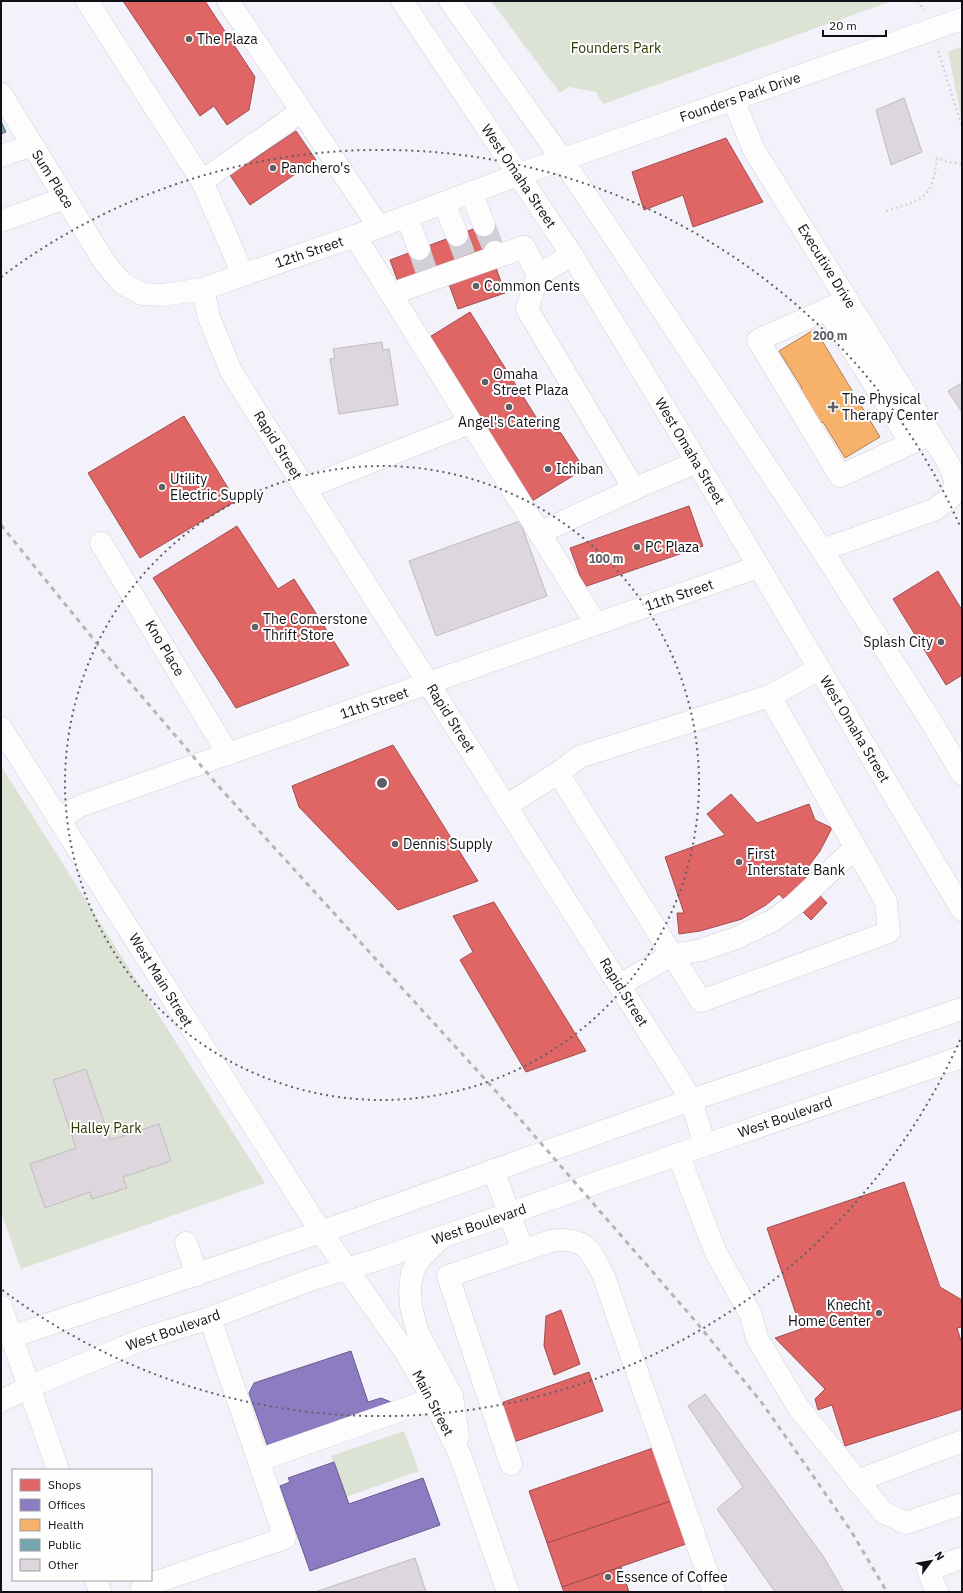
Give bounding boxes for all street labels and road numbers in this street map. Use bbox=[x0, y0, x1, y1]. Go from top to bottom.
street label: Founders Park Drive bbox=[677, 68, 803, 126]
street label: West Omaha Street bbox=[478, 121, 561, 232]
street label: Sum Place bbox=[28, 146, 78, 212]
street label: Executive Drive bbox=[794, 220, 860, 312]
street label: 12th Street bbox=[272, 232, 346, 272]
street label: West Omaha Street bbox=[651, 394, 729, 508]
street label: Rapid Street bbox=[250, 407, 306, 483]
street label: 11th Street bbox=[642, 575, 716, 615]
street label: Kno Place bbox=[141, 617, 189, 680]
street label: West Omaha Street bbox=[816, 672, 894, 786]
street label: Rapid Street bbox=[423, 680, 479, 756]
street label: 11th Street bbox=[337, 683, 411, 723]
street label: West Main Street bbox=[125, 930, 197, 1030]
street label: Rapid Street bbox=[596, 954, 652, 1030]
street label: West Boulevard bbox=[735, 1092, 835, 1142]
street label: West Boulevard bbox=[429, 1199, 529, 1249]
street label: West Boulevard bbox=[123, 1305, 223, 1355]
street label: Main Street bbox=[408, 1367, 458, 1439]

